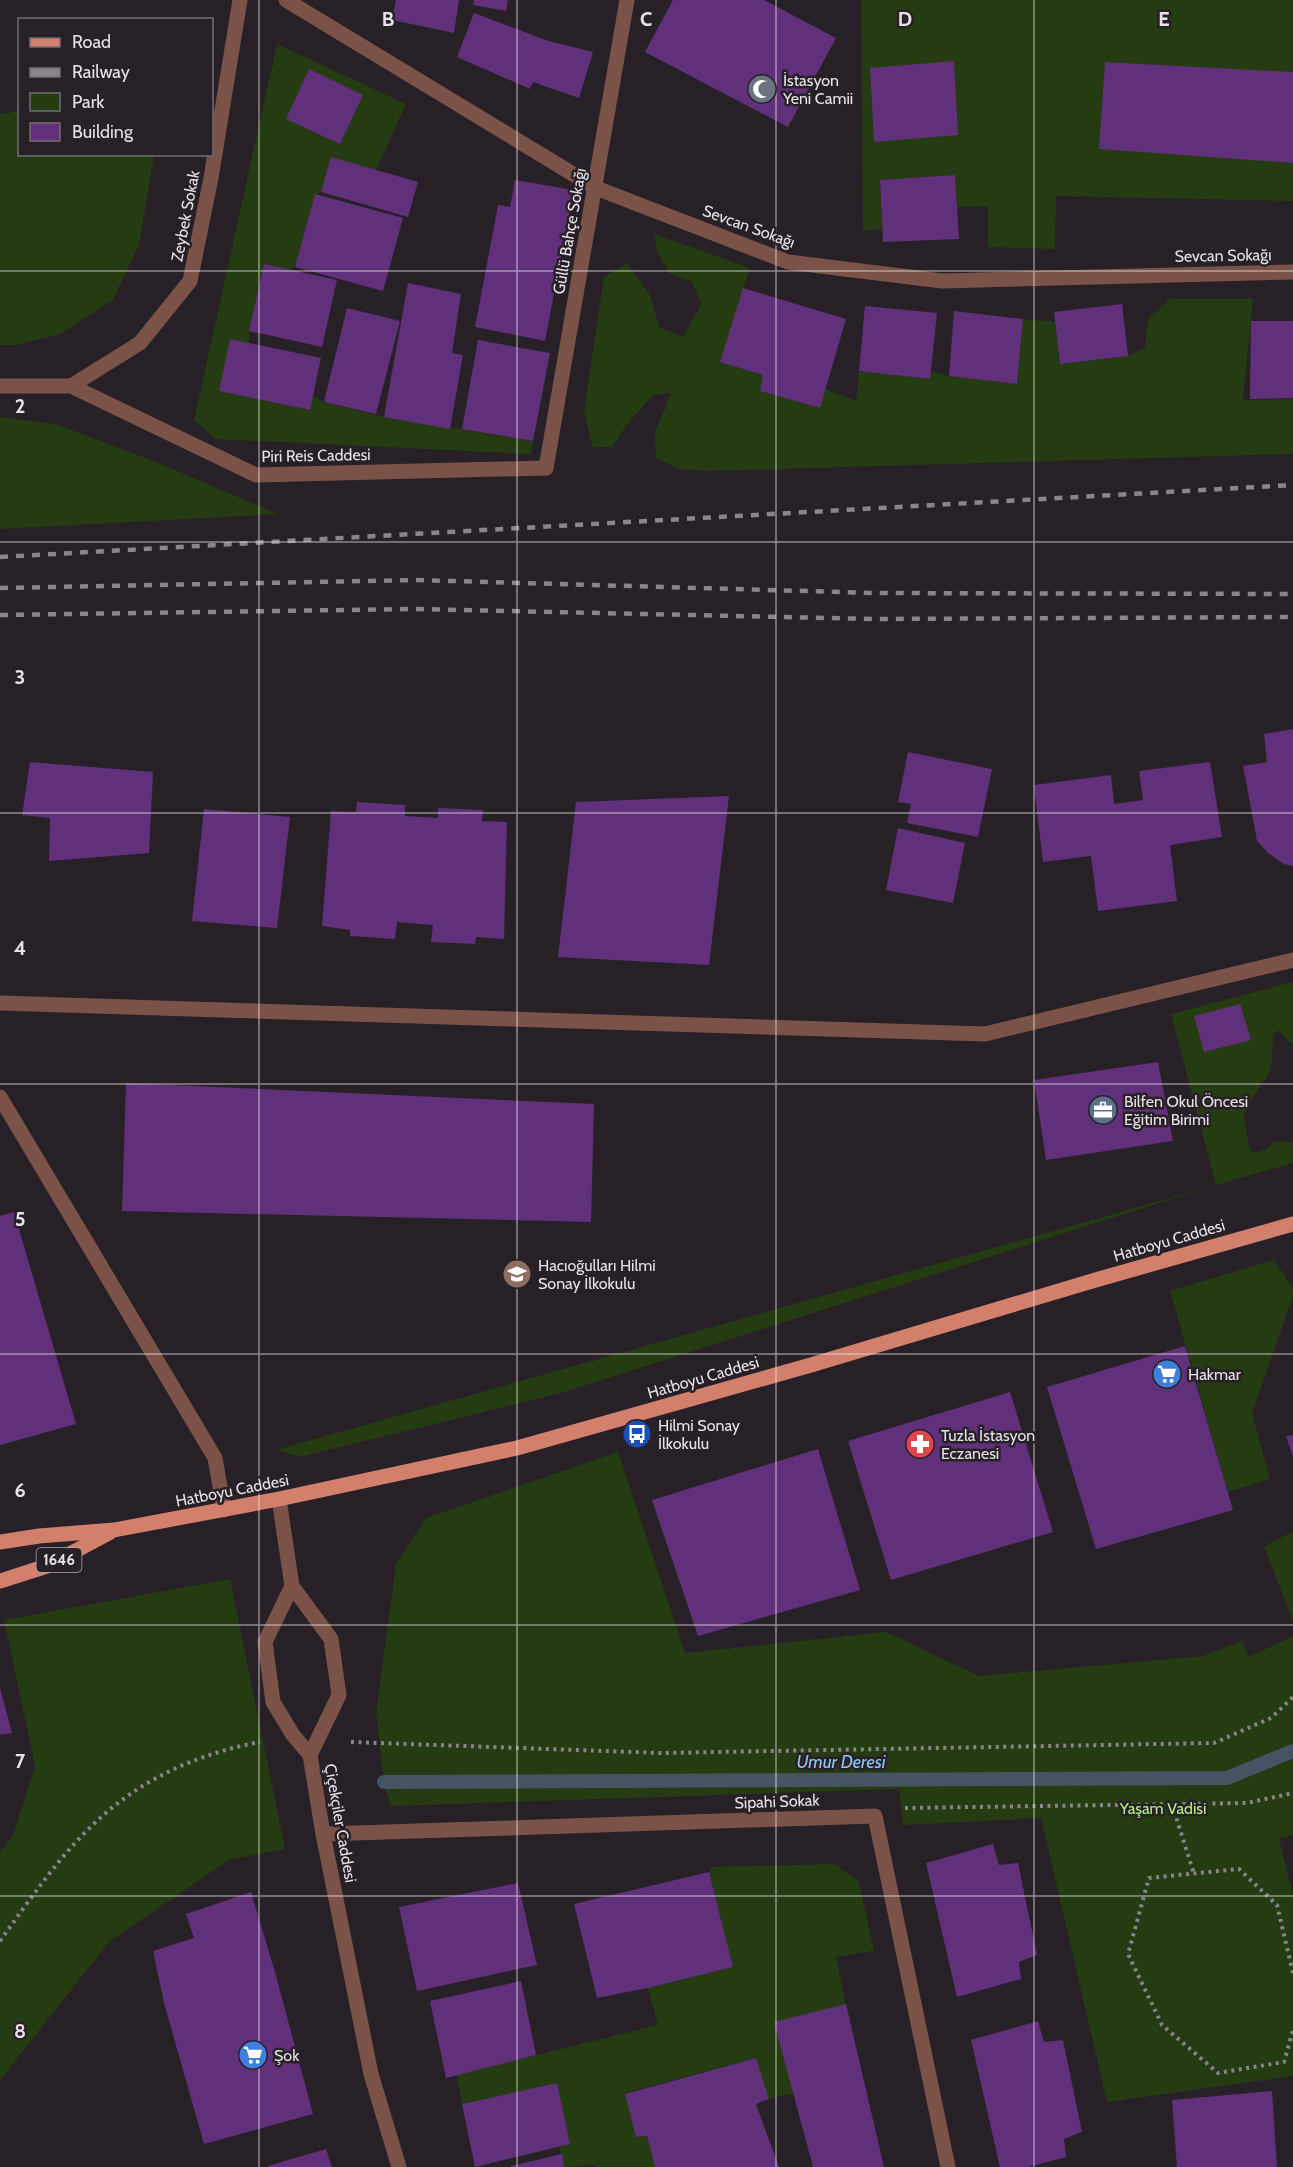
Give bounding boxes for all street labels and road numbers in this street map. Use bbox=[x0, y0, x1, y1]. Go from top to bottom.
street label: Güllü Bahçe Sokağı bbox=[549, 167, 590, 296]
street label: Zeybek Sokak bbox=[167, 168, 204, 263]
street label: Sevcan Sokağı bbox=[700, 201, 798, 252]
street label: Sevcan Sokağı bbox=[1174, 245, 1272, 266]
street label: Piri Reis Caddesi bbox=[261, 445, 371, 466]
street label: Hatboyu Caddesi bbox=[1111, 1215, 1227, 1265]
street label: Hatboyu Caddesi bbox=[645, 1352, 761, 1402]
street label: Hatboyu Caddesi bbox=[174, 1470, 290, 1511]
road number: 1646 bbox=[36, 1548, 82, 1572]
street label: Çiçekçiler Caddesi bbox=[321, 1762, 360, 1884]
street label: Sipahi Sokak bbox=[734, 1790, 821, 1812]

